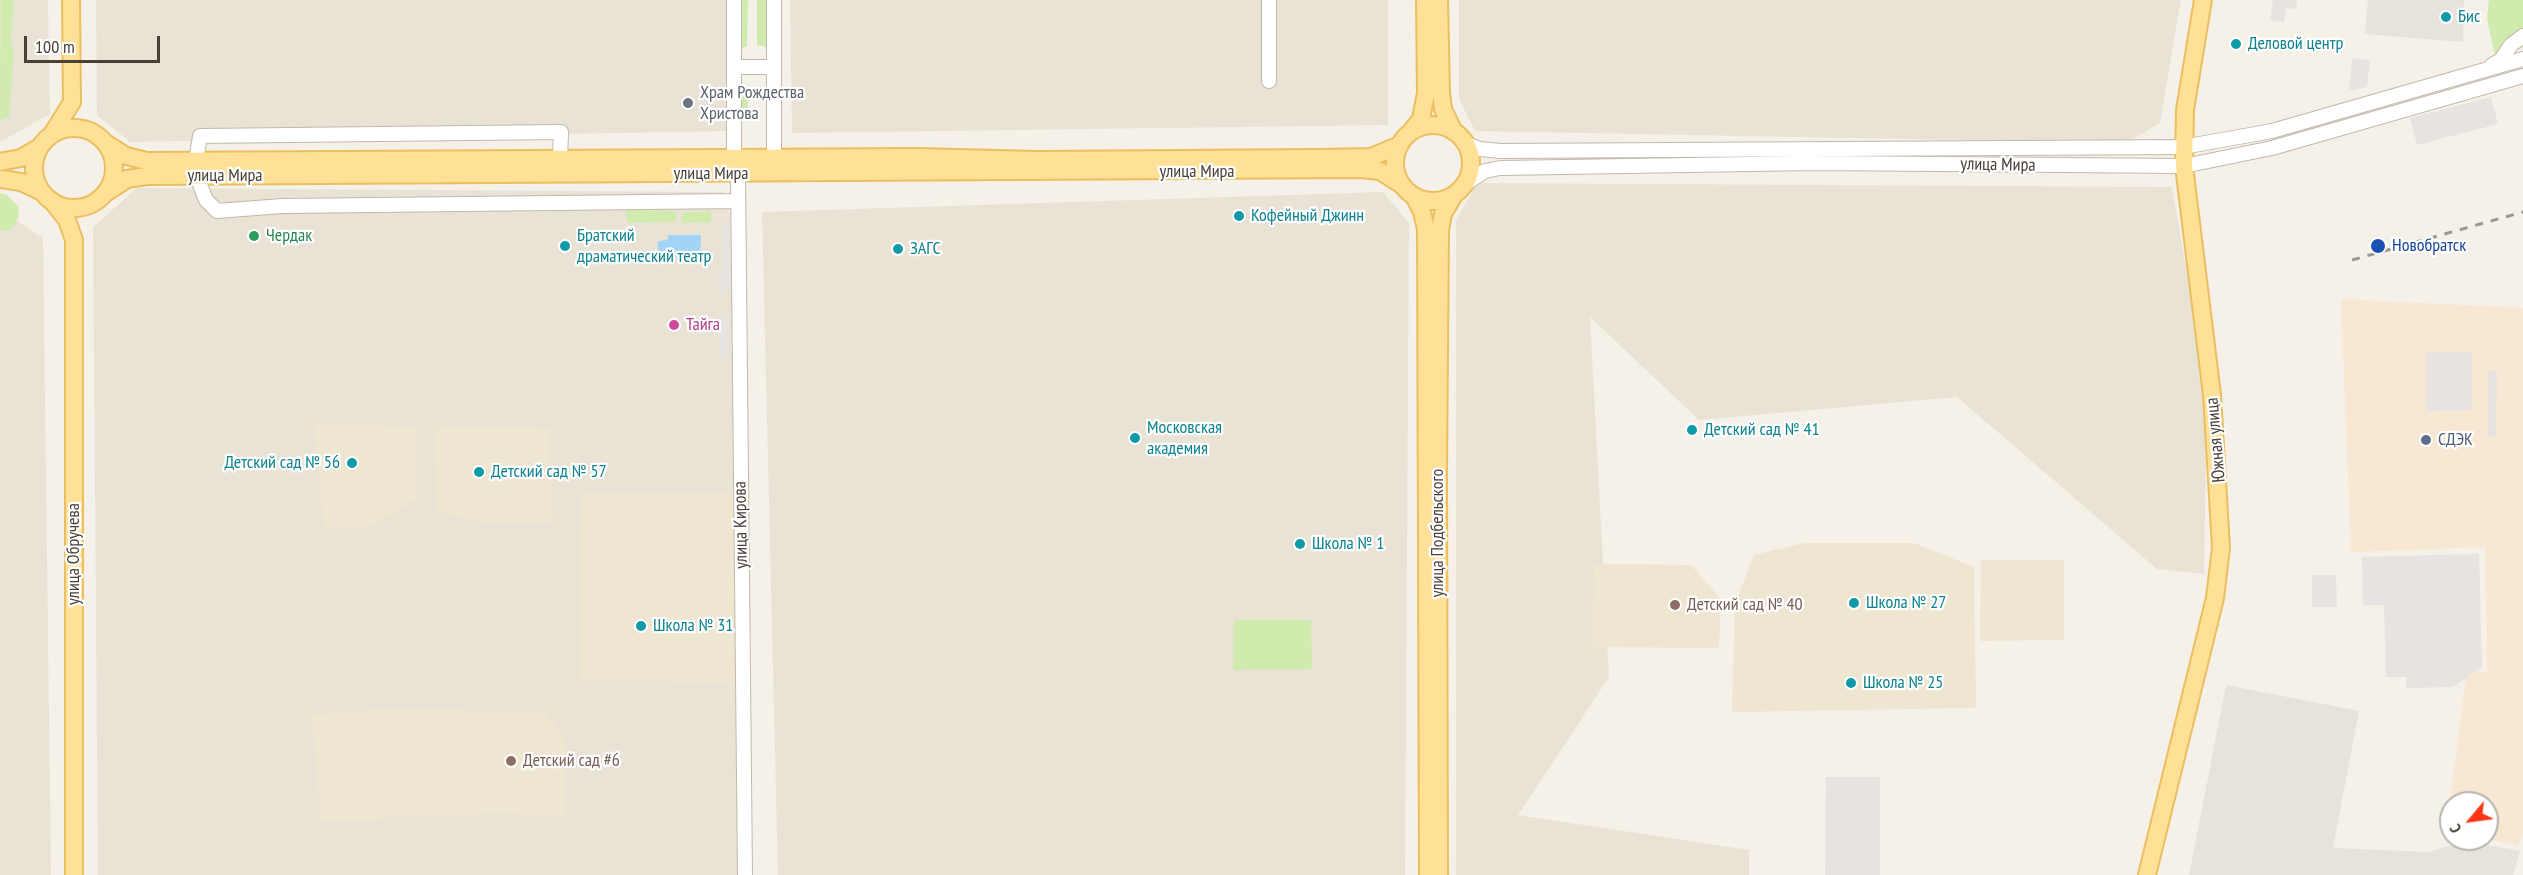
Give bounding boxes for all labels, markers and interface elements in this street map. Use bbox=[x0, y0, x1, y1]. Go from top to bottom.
place label: Бис bbox=[2458, 6, 2480, 28]
marker: Бис bbox=[2439, 10, 2453, 24]
scale bar bbox=[27, 24, 164, 62]
place label: Деловой центр bbox=[2248, 33, 2343, 55]
text: 100 m bbox=[35, 35, 75, 58]
marker: Деловой центр bbox=[2229, 37, 2243, 51]
place label: Храм Рождества Христова bbox=[700, 82, 804, 124]
marker: Храм Рождества Христова bbox=[681, 96, 695, 110]
street label: улица Мира bbox=[1960, 154, 2036, 176]
street label: улица Мира bbox=[1159, 161, 1235, 183]
street label: улица Мира bbox=[673, 163, 749, 185]
street label: улица Мира bbox=[187, 165, 263, 187]
place label: Кофейный Джинн bbox=[1251, 205, 1364, 227]
marker: Кофейный Джинн bbox=[1232, 209, 1246, 223]
place label: Чердак bbox=[266, 225, 312, 247]
place label: Братский драматический театр bbox=[577, 225, 711, 268]
marker: Чердак bbox=[247, 229, 261, 243]
place label: Новобратск bbox=[2392, 235, 2466, 257]
marker: Новобратск bbox=[2369, 237, 2387, 255]
place label: ЗАГС bbox=[910, 238, 941, 260]
marker: Братский драматический театр bbox=[558, 239, 572, 253]
marker: ЗАГС bbox=[891, 242, 905, 256]
place label: Тайга bbox=[686, 314, 720, 336]
marker: Тайга bbox=[667, 318, 681, 332]
street label: Южная улица bbox=[2202, 397, 2230, 483]
place label: Московская академия bbox=[1147, 417, 1222, 460]
place label: Детский сад № 41 bbox=[1704, 419, 1820, 441]
marker: Детский сад № 41 bbox=[1685, 423, 1699, 437]
place label: СДЭК bbox=[2438, 429, 2473, 451]
marker: Московская академия bbox=[1128, 431, 1142, 445]
marker: СДЭК bbox=[2419, 433, 2433, 447]
place label: Детский сад № 56 bbox=[224, 452, 340, 474]
marker: Детский сад № 56 bbox=[345, 456, 359, 470]
place label: Детский сад № 57 bbox=[491, 461, 607, 483]
marker: Детский сад № 57 bbox=[472, 465, 486, 479]
street label: улица Подбельского bbox=[1427, 469, 1449, 597]
street label: улица Кирова bbox=[729, 481, 753, 569]
street label: улица Обручева bbox=[63, 503, 85, 605]
place label: Школа № 1 bbox=[1312, 533, 1384, 555]
marker: Школа № 1 bbox=[1293, 537, 1307, 551]
place label: Школа № 27 bbox=[1866, 592, 1946, 614]
place label: Детский сад № 40 bbox=[1687, 594, 1803, 616]
marker: Школа № 27 bbox=[1847, 596, 1861, 610]
marker: Детский сад № 40 bbox=[1668, 598, 1682, 612]
place label: Школа № 31 bbox=[653, 615, 733, 637]
marker: Школа № 31 bbox=[634, 619, 648, 633]
place label: Школа № 25 bbox=[1863, 672, 1943, 694]
marker: Школа № 25 bbox=[1844, 676, 1858, 690]
place label: Детский сад #6 bbox=[523, 750, 620, 772]
marker: Детский сад #6 bbox=[504, 754, 518, 768]
north arrow bbox=[2439, 791, 2499, 851]
text: С bbox=[2444, 821, 2466, 837]

